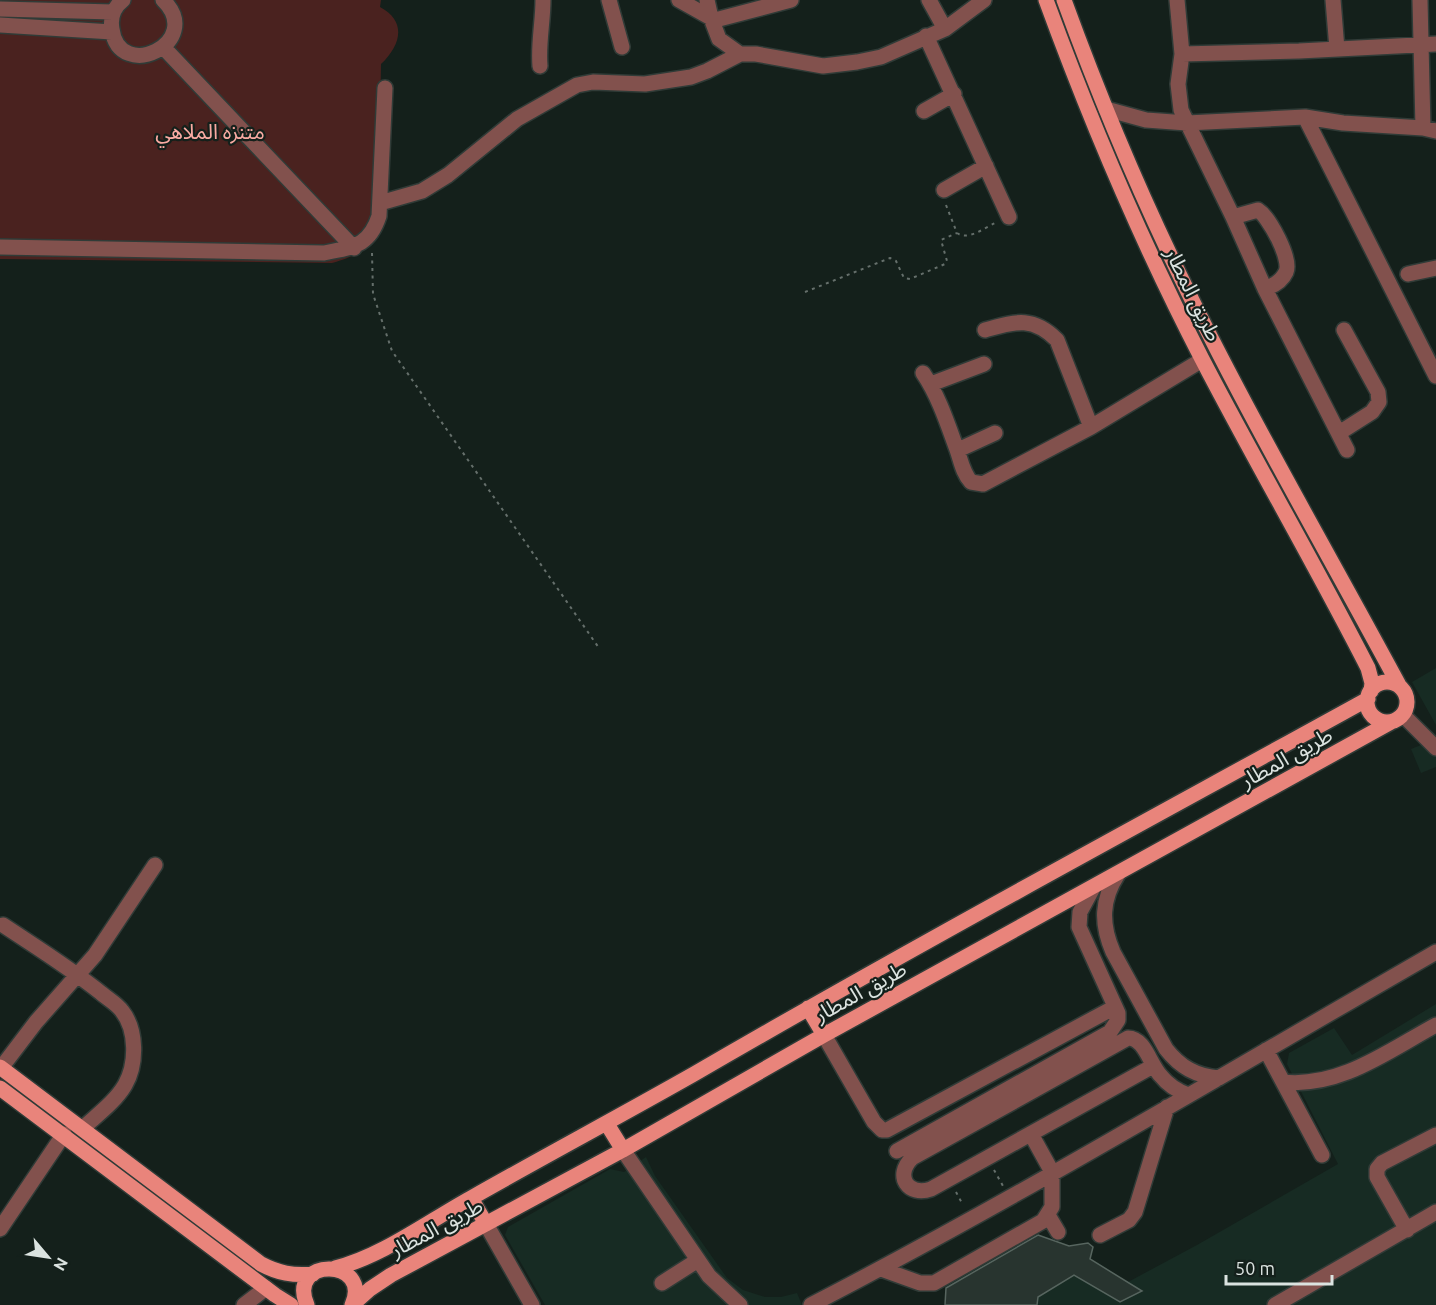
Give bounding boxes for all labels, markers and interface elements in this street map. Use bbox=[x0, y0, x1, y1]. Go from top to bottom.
park label: متنزه الملاهي bbox=[155, 119, 265, 148]
street label: طريق المطار bbox=[1159, 242, 1227, 346]
street label: طريق المطار bbox=[1235, 722, 1337, 794]
street label: طريق المطار bbox=[809, 956, 911, 1028]
street label: طريق المطار bbox=[385, 1193, 487, 1264]
north arrow bbox=[18, 1227, 78, 1287]
scale bar bbox=[1226, 1248, 1332, 1286]
text: N bbox=[50, 1255, 72, 1274]
text: 50 m bbox=[1235, 1258, 1275, 1278]

